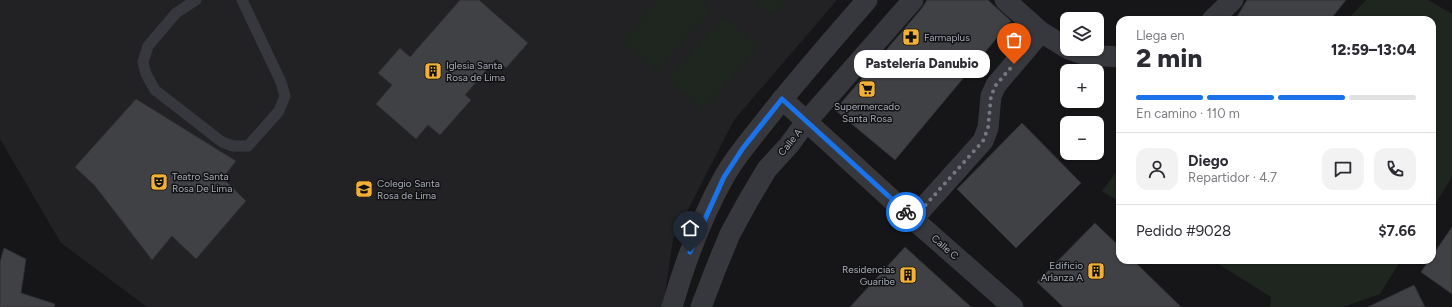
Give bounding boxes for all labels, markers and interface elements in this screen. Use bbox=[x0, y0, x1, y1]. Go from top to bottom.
map controls bbox=[1060, 12, 1104, 160]
button: layers bbox=[1060, 12, 1104, 56]
pin bbox=[997, 23, 1031, 64]
pharmacy icon: Farmaplus bbox=[901, 27, 921, 47]
text: Llega en bbox=[1136, 28, 1185, 43]
icon: bag bbox=[1003, 29, 1025, 51]
place label: Farmaplus bbox=[924, 31, 970, 44]
text: 12:59–13:04 bbox=[1331, 41, 1416, 59]
text: 2 min bbox=[1136, 42, 1202, 74]
callout: Pastelería Danubio bbox=[854, 50, 990, 78]
text: Pastelería Danubio bbox=[865, 56, 979, 71]
place label: Iglesia Santa Rosa de Lima bbox=[446, 59, 505, 84]
building icon: Iglesia Santa Rosa de Lima bbox=[423, 61, 443, 81]
button: + bbox=[1060, 64, 1104, 108]
supermarket icon: Supermercado Santa Rosa bbox=[857, 79, 877, 99]
place label: Supermercado Santa Rosa bbox=[834, 100, 900, 125]
text: En camino · 110 m bbox=[1136, 106, 1240, 121]
button: − bbox=[1060, 116, 1104, 160]
street label: Calle A bbox=[775, 126, 805, 158]
button: person bbox=[1136, 148, 1178, 190]
button: chat bbox=[1322, 148, 1364, 190]
button: phone bbox=[1374, 148, 1416, 190]
text: Diego bbox=[1188, 152, 1228, 170]
place label: Teatro Santa Rosa De Lima bbox=[172, 170, 232, 195]
text: Repartidor · 4.7 bbox=[1188, 170, 1277, 185]
theatre icon: Teatro Santa Rosa De Lima bbox=[149, 172, 169, 192]
place label: Colegio Santa Rosa de Lima bbox=[377, 177, 440, 202]
school or university icon: Colegio Santa Rosa de Lima bbox=[354, 179, 374, 199]
courier bbox=[886, 192, 926, 232]
icon: bike bbox=[895, 201, 917, 223]
pin bbox=[673, 211, 707, 252]
icon: home bbox=[679, 217, 701, 239]
text: Pedido #9028 bbox=[1136, 222, 1231, 240]
text: $7.66 bbox=[1378, 222, 1416, 240]
street label: Calle C bbox=[929, 232, 961, 262]
place label: Edificio Arlanza A bbox=[1041, 259, 1083, 284]
building icon: Edificio Arlanza A bbox=[1086, 261, 1106, 281]
place label: Residencias Guaribe bbox=[842, 263, 896, 288]
building icon: Residencias Guaribe bbox=[898, 265, 918, 285]

